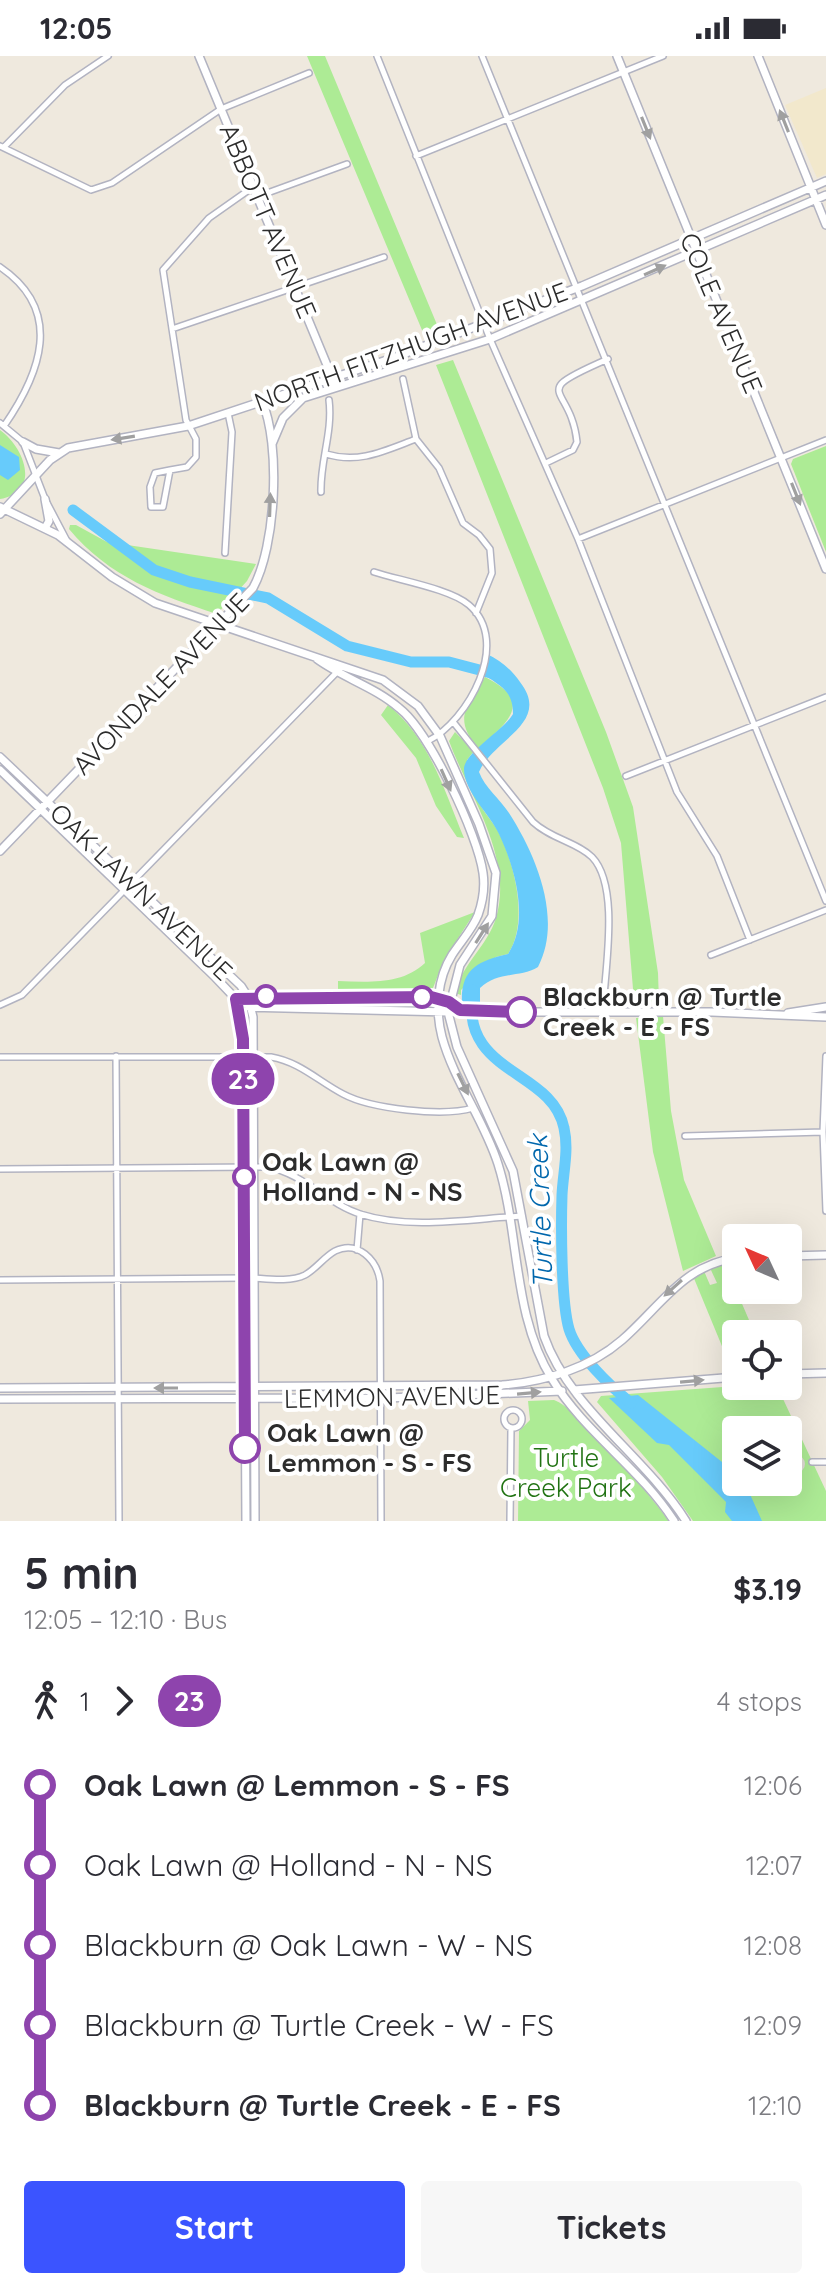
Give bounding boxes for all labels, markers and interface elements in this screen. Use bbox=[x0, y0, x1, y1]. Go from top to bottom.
text: 12:05 bbox=[40, 9, 113, 47]
one-way arrow bbox=[777, 109, 790, 133]
one-way arrow bbox=[640, 116, 653, 140]
street label: ABBOTT AVENUE bbox=[213, 119, 324, 323]
street label: COLE AVENUE bbox=[673, 228, 770, 398]
one-way arrow bbox=[643, 263, 667, 276]
street label: NORTH FITZHUGH AVENUE bbox=[250, 274, 572, 419]
one-way arrow bbox=[110, 432, 135, 444]
one-way arrow bbox=[790, 482, 803, 506]
one-way arrow bbox=[264, 492, 277, 517]
street label: AVONDALE AVENUE bbox=[65, 586, 256, 781]
one-way arrow bbox=[439, 768, 452, 792]
street label: OAK LAWN AVENUE bbox=[43, 796, 240, 987]
one-way arrow bbox=[475, 922, 490, 943]
place label: Blackburn @ Turtle Creek - E - FS bbox=[543, 980, 782, 1043]
unlabelled marker bbox=[255, 985, 277, 1007]
unlabelled marker bbox=[411, 986, 433, 1008]
marker: Blackburn @ Turtle Creek - E - FS bbox=[506, 997, 536, 1027]
line badge: 23 bbox=[207, 1053, 279, 1105]
text: 23 bbox=[228, 1061, 258, 1096]
one-way arrow bbox=[456, 1073, 469, 1096]
water label: Turtle Creek bbox=[519, 1131, 560, 1290]
place label: Oak Lawn @ Holland - N - NS bbox=[262, 1145, 463, 1208]
marker: Oak Lawn @ Holland - N - NS bbox=[233, 1166, 255, 1188]
north arrow bbox=[722, 1224, 802, 1304]
map controls bbox=[722, 1224, 802, 1496]
one-way arrow bbox=[664, 1279, 684, 1296]
button: locate bbox=[722, 1320, 802, 1400]
one-way arrow bbox=[680, 1374, 705, 1387]
street label: LEMMON AVENUE bbox=[284, 1378, 500, 1415]
one-way arrow bbox=[153, 1382, 178, 1394]
one-way arrow bbox=[517, 1387, 542, 1400]
place label: Oak Lawn @ Lemmon - S - FS bbox=[267, 1416, 472, 1479]
button: layers bbox=[722, 1416, 802, 1496]
marker: Oak Lawn @ Lemmon - S - FS bbox=[230, 1433, 260, 1463]
park label: Turtle Creek Park bbox=[500, 1441, 632, 1504]
text: 5 min bbox=[24, 1545, 139, 1600]
text: $3.19 bbox=[733, 1570, 802, 1608]
text: 12:05 – 12:10 · Bus bbox=[24, 1603, 227, 1636]
icon: walk bbox=[24, 1679, 68, 1723]
icon: forward bbox=[102, 1679, 146, 1723]
text: 23 bbox=[174, 1683, 205, 1718]
text: 1 bbox=[80, 1685, 90, 1718]
text: 4 stops bbox=[717, 1685, 802, 1718]
text: Oak Lawn @ Lemmon - S - FS bbox=[84, 1766, 510, 1804]
text: 12:06 bbox=[744, 1769, 802, 1802]
text: Oak Lawn @ Holland - N - NS bbox=[84, 1846, 493, 1884]
text: 12:07 bbox=[746, 1849, 802, 1882]
text: Blackburn @ Oak Lawn - W - NS bbox=[84, 1926, 533, 1964]
text: 12:08 bbox=[744, 1929, 802, 1962]
text: Blackburn @ Turtle Creek - W - FS bbox=[84, 2006, 554, 2044]
text: 12:09 bbox=[743, 2009, 802, 2042]
text: Blackburn @ Turtle Creek - E - FS bbox=[84, 2086, 561, 2124]
text: 12:10 bbox=[748, 2089, 802, 2122]
button: Start bbox=[24, 2181, 405, 2273]
button: Tickets bbox=[421, 2181, 802, 2273]

